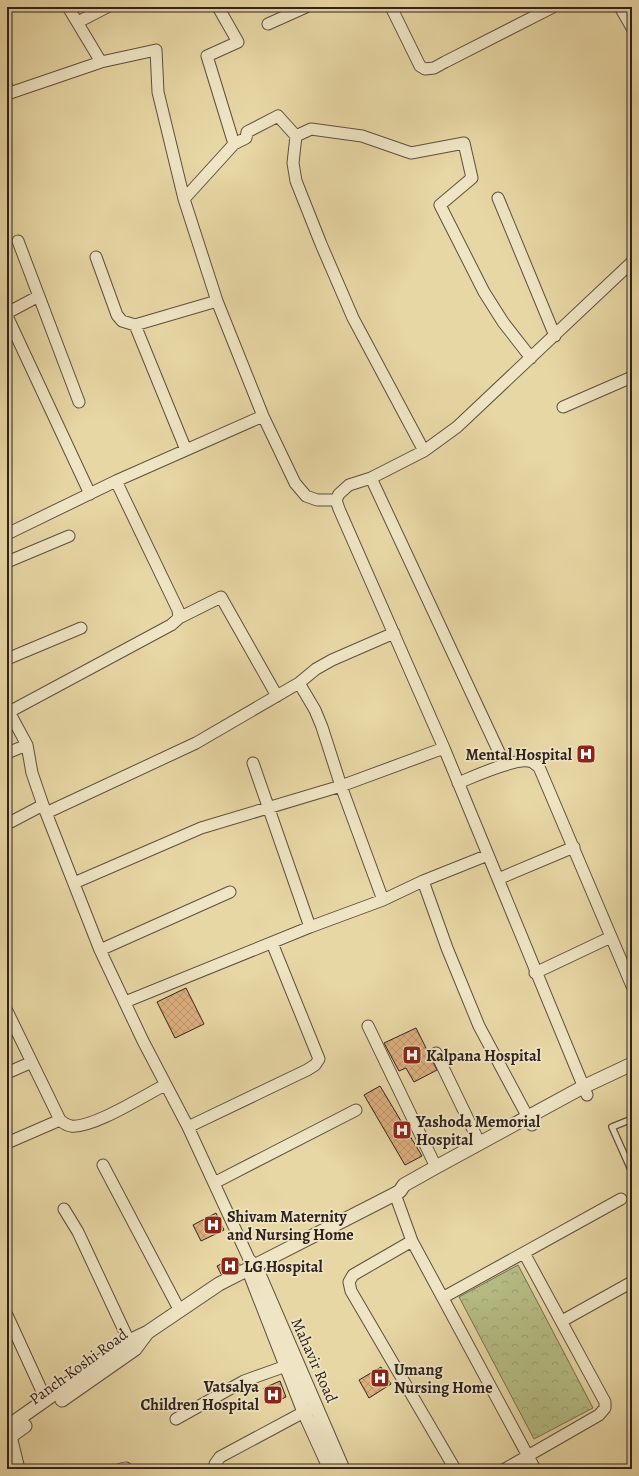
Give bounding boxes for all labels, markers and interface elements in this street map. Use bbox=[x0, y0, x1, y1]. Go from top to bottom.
hospital icon: Mental Hospital bbox=[575, 743, 597, 765]
place label: Mental Hospital bbox=[465, 744, 573, 766]
hospital icon: Kalpana Hospital bbox=[401, 1044, 423, 1066]
place label: Kalpana Hospital bbox=[426, 1045, 542, 1067]
place label: Yashoda Memorial Hospital bbox=[415, 1111, 541, 1151]
hospital icon: Yashoda Memorial Hospital bbox=[391, 1119, 413, 1141]
place label: Shivam Maternity and Nursing Home bbox=[227, 1206, 354, 1246]
hospital icon: Shivam Maternity and Nursing Home bbox=[202, 1214, 224, 1236]
hospital icon: LG Hospital bbox=[219, 1255, 241, 1277]
place label: LG Hospital bbox=[244, 1256, 323, 1278]
street label: Mahavir Road bbox=[286, 1314, 343, 1407]
street label: Panch Koshi Road bbox=[25, 1323, 133, 1410]
place label: Umang Nursing Home bbox=[394, 1359, 493, 1399]
hospital icon: Umang Nursing Home bbox=[369, 1367, 391, 1389]
place label: Vatsalya Children Hospital bbox=[140, 1376, 260, 1416]
hospital icon: Vatsalya Children Hospital bbox=[262, 1384, 284, 1406]

